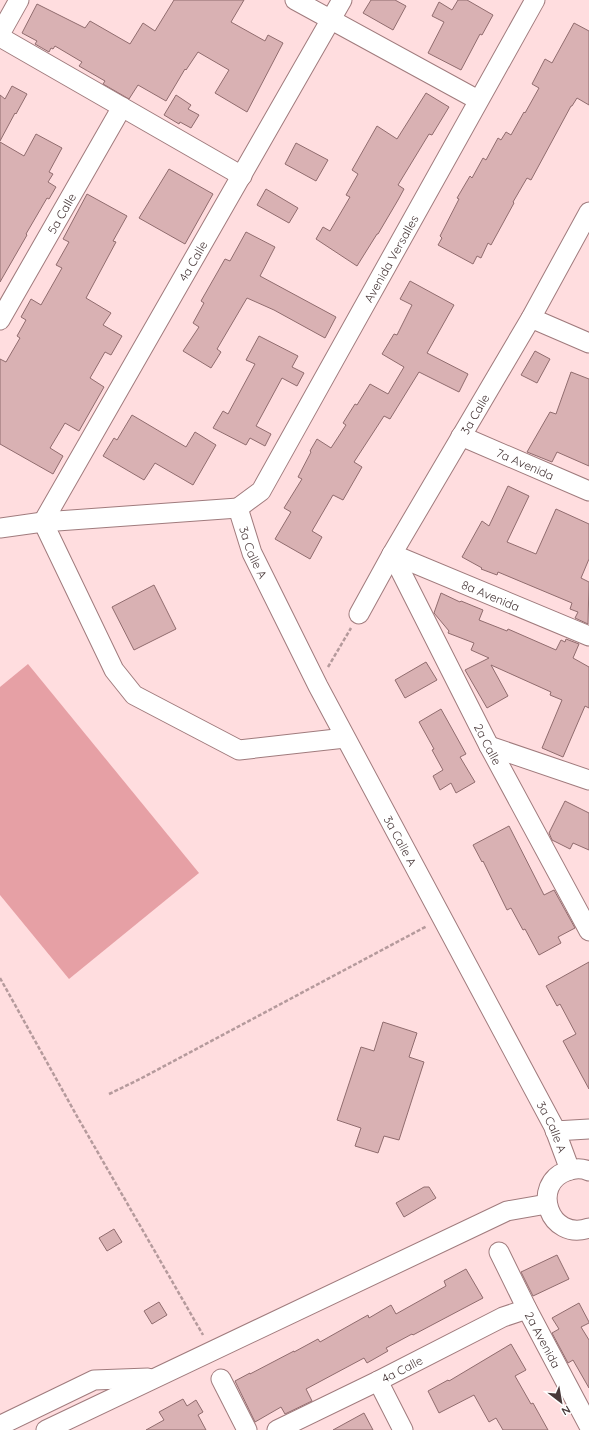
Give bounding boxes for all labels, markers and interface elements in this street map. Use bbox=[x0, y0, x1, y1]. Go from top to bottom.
street label: 5a Calle bbox=[44, 190, 79, 236]
street label: Avenida Versalles bbox=[360, 212, 421, 305]
street label: 4a Calle bbox=[175, 238, 211, 284]
street label: 3a Calle bbox=[457, 391, 492, 437]
street label: 7a Avenida bbox=[494, 445, 556, 483]
street label: 3a Calle A bbox=[237, 524, 271, 581]
street label: 8a Avenida bbox=[459, 576, 522, 614]
street label: 2a Calle bbox=[471, 721, 505, 767]
street label: 3a Calle A bbox=[381, 813, 421, 869]
street label: 3a Calle A bbox=[534, 1098, 570, 1155]
street label: 2a Avenida bbox=[522, 1309, 564, 1370]
street label: 4a Calle bbox=[379, 1352, 425, 1386]
north arrow bbox=[541, 1382, 581, 1422]
text: N bbox=[559, 1402, 573, 1419]

